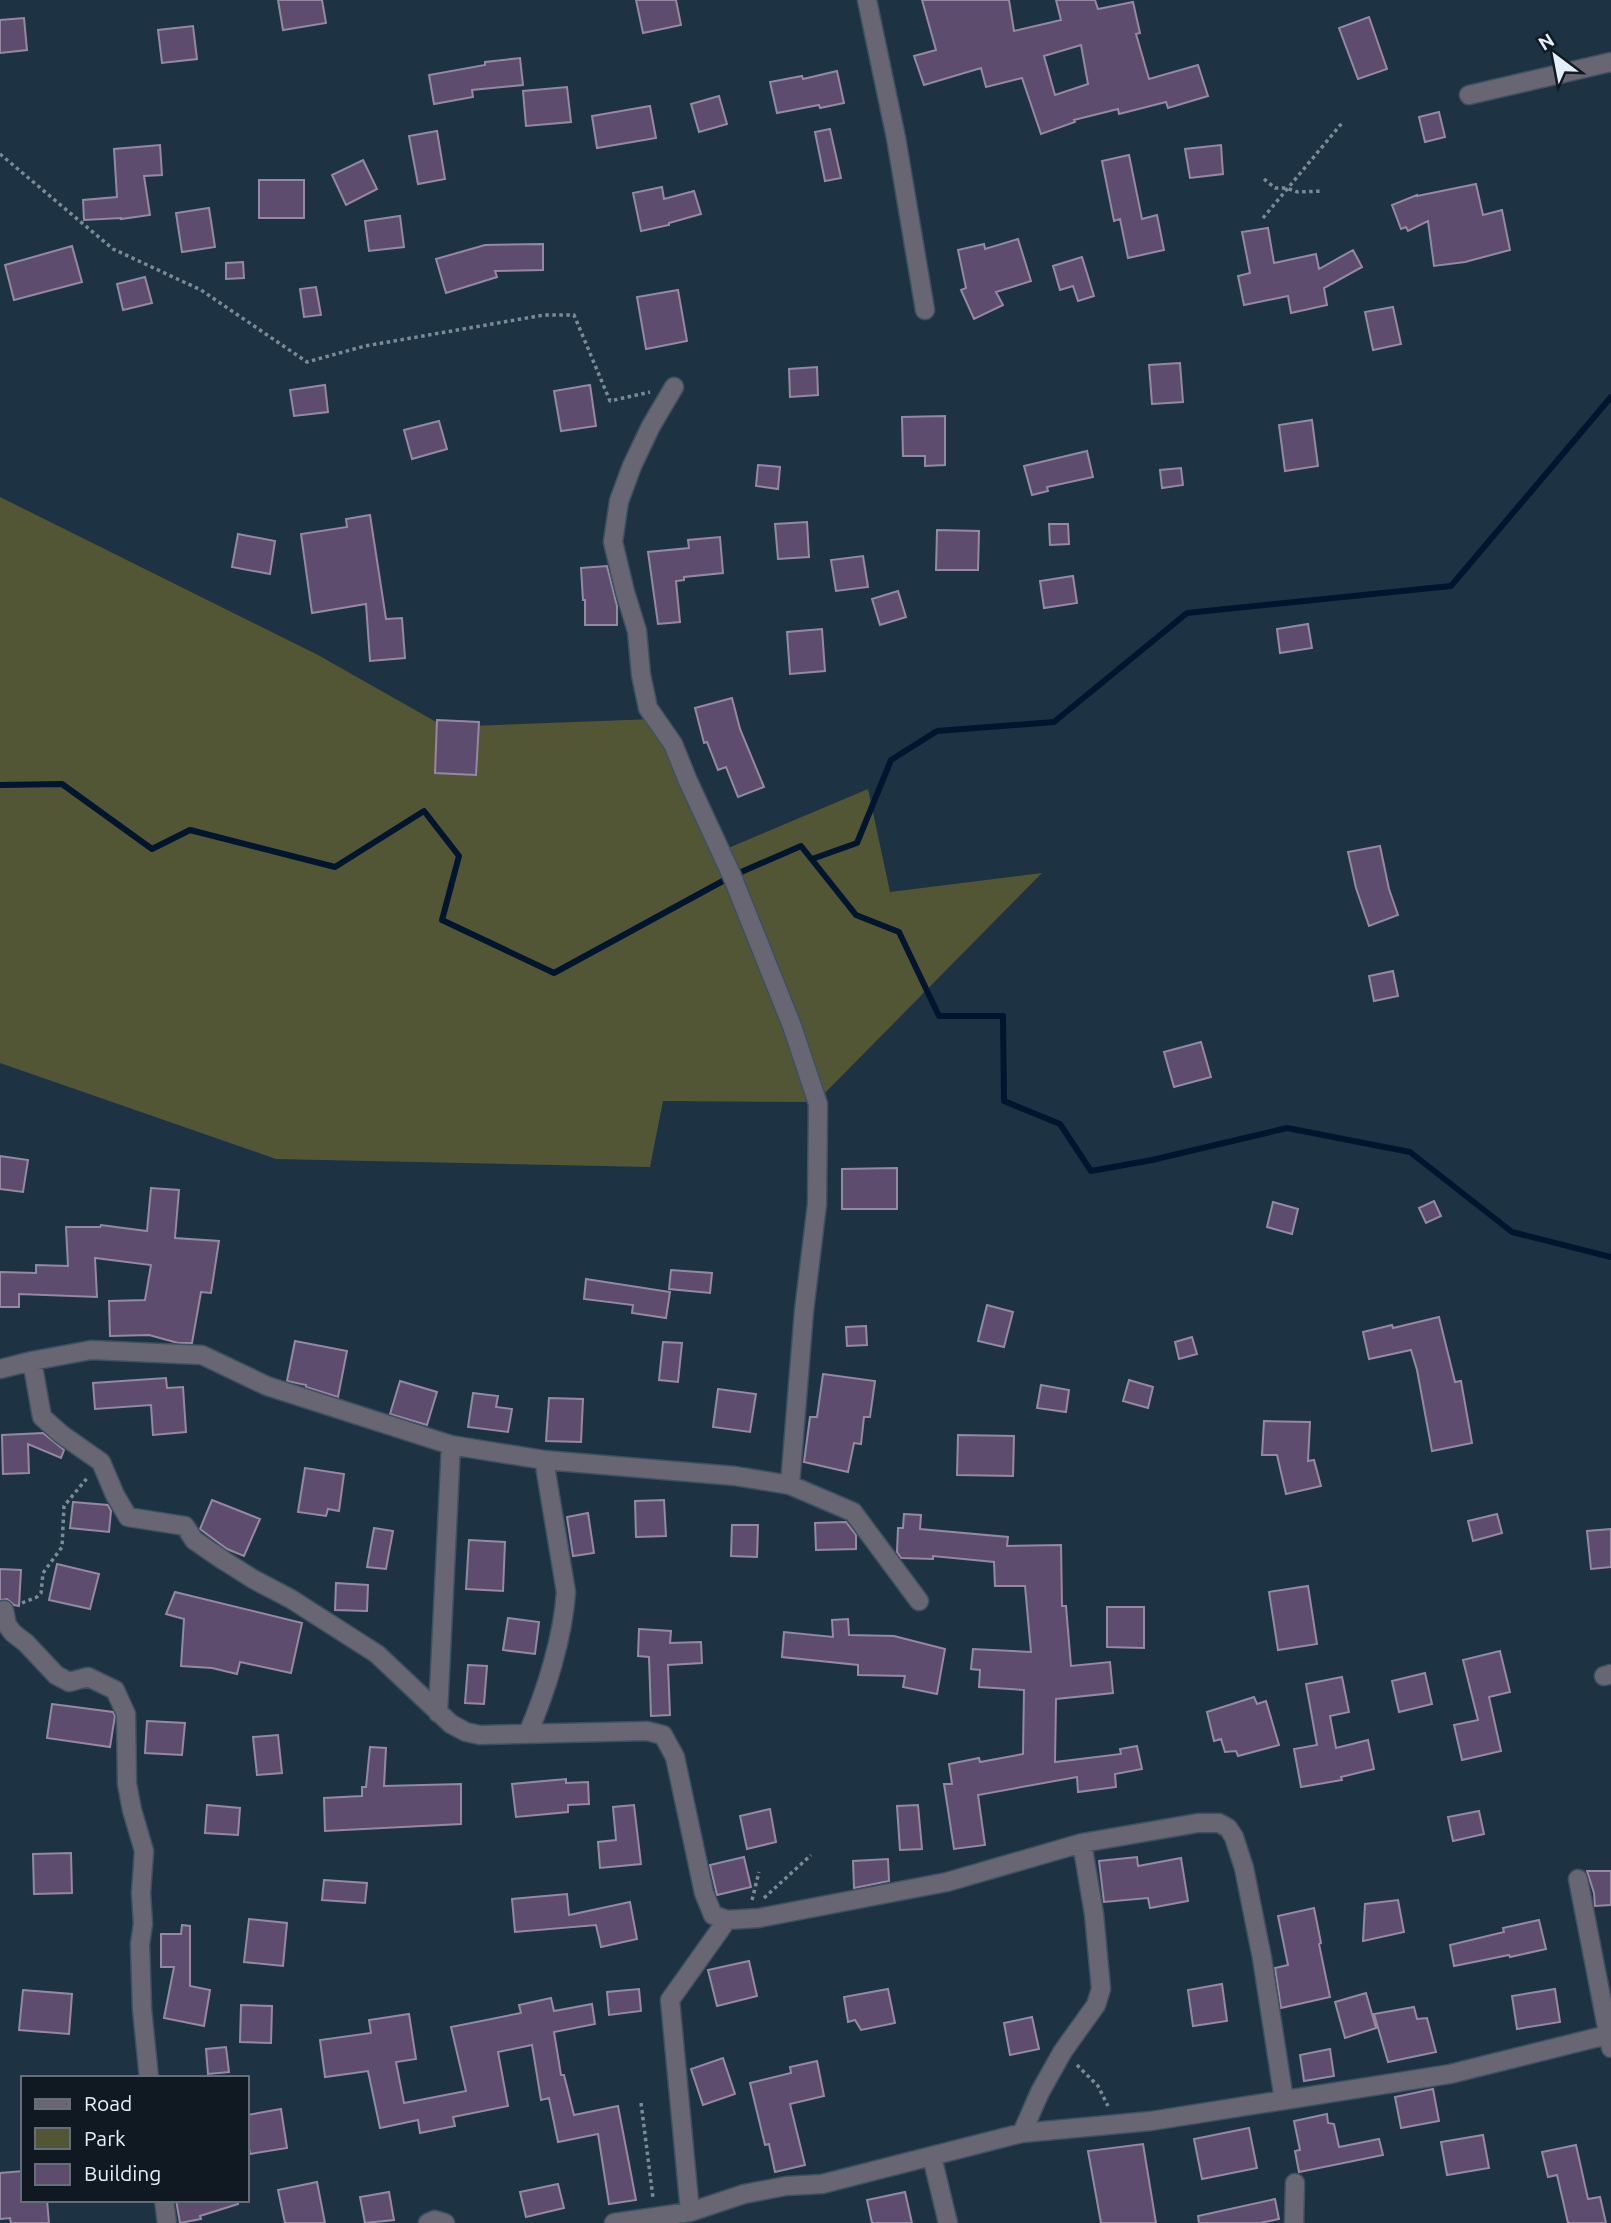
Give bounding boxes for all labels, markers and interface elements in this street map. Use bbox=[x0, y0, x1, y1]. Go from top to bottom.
north arrow bbox=[1520, 21, 1590, 91]
text: N bbox=[1534, 28, 1558, 55]
legend bbox=[21, 2076, 248, 2202]
text: Road bbox=[84, 2091, 132, 2115]
text: Park bbox=[84, 2126, 126, 2150]
text: Building bbox=[84, 2161, 161, 2185]

